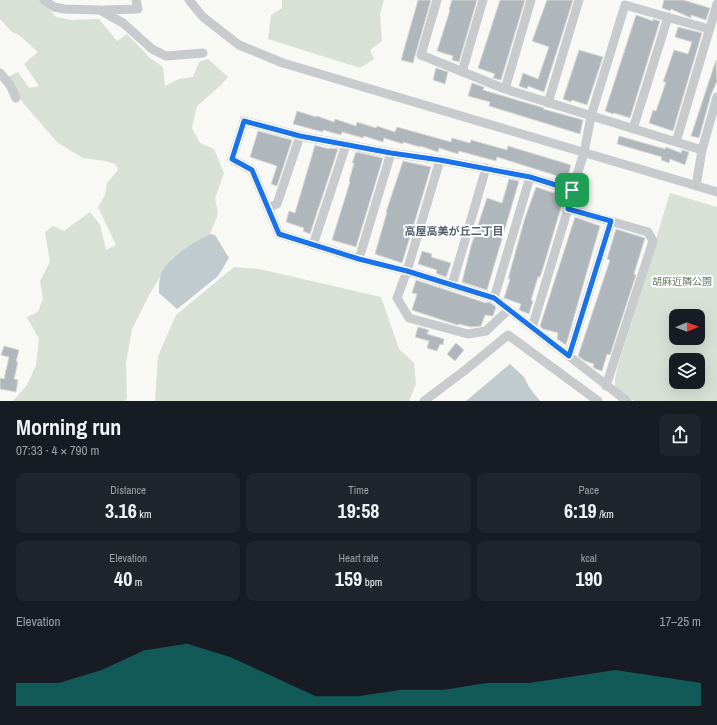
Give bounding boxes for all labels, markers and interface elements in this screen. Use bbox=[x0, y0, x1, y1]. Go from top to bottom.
pin bbox=[555, 173, 589, 207]
icon: arrive bbox=[561, 179, 583, 201]
district label: 高屋高美が丘二丁目 bbox=[405, 224, 504, 238]
park label: 胡麻近隣公園 bbox=[652, 275, 712, 288]
north arrow bbox=[669, 309, 705, 345]
map controls bbox=[669, 309, 705, 389]
button: layers bbox=[669, 353, 705, 389]
text: Morning run bbox=[16, 412, 121, 442]
button: share bbox=[659, 414, 701, 456]
text: 07:33 · 4 × 790 m bbox=[16, 442, 99, 459]
text: Distance bbox=[110, 483, 146, 497]
text: Time bbox=[348, 483, 369, 497]
text: Pace bbox=[579, 483, 599, 497]
text: 3.16 bbox=[105, 497, 137, 524]
text: 19:58 bbox=[338, 497, 379, 524]
text: 6:19 bbox=[564, 497, 597, 524]
text: km bbox=[137, 507, 151, 521]
text: /km bbox=[597, 507, 614, 521]
text: Elevation bbox=[109, 551, 147, 565]
text: Heart rate bbox=[338, 551, 379, 565]
text: kcal bbox=[581, 551, 597, 565]
text: 40 bbox=[114, 565, 132, 592]
text: 159 bbox=[335, 565, 362, 592]
text: 190 bbox=[575, 565, 603, 592]
text: m bbox=[132, 575, 142, 589]
text: bpm bbox=[362, 575, 382, 589]
text: Elevation bbox=[16, 613, 60, 630]
text: 17–25 m bbox=[660, 613, 701, 630]

